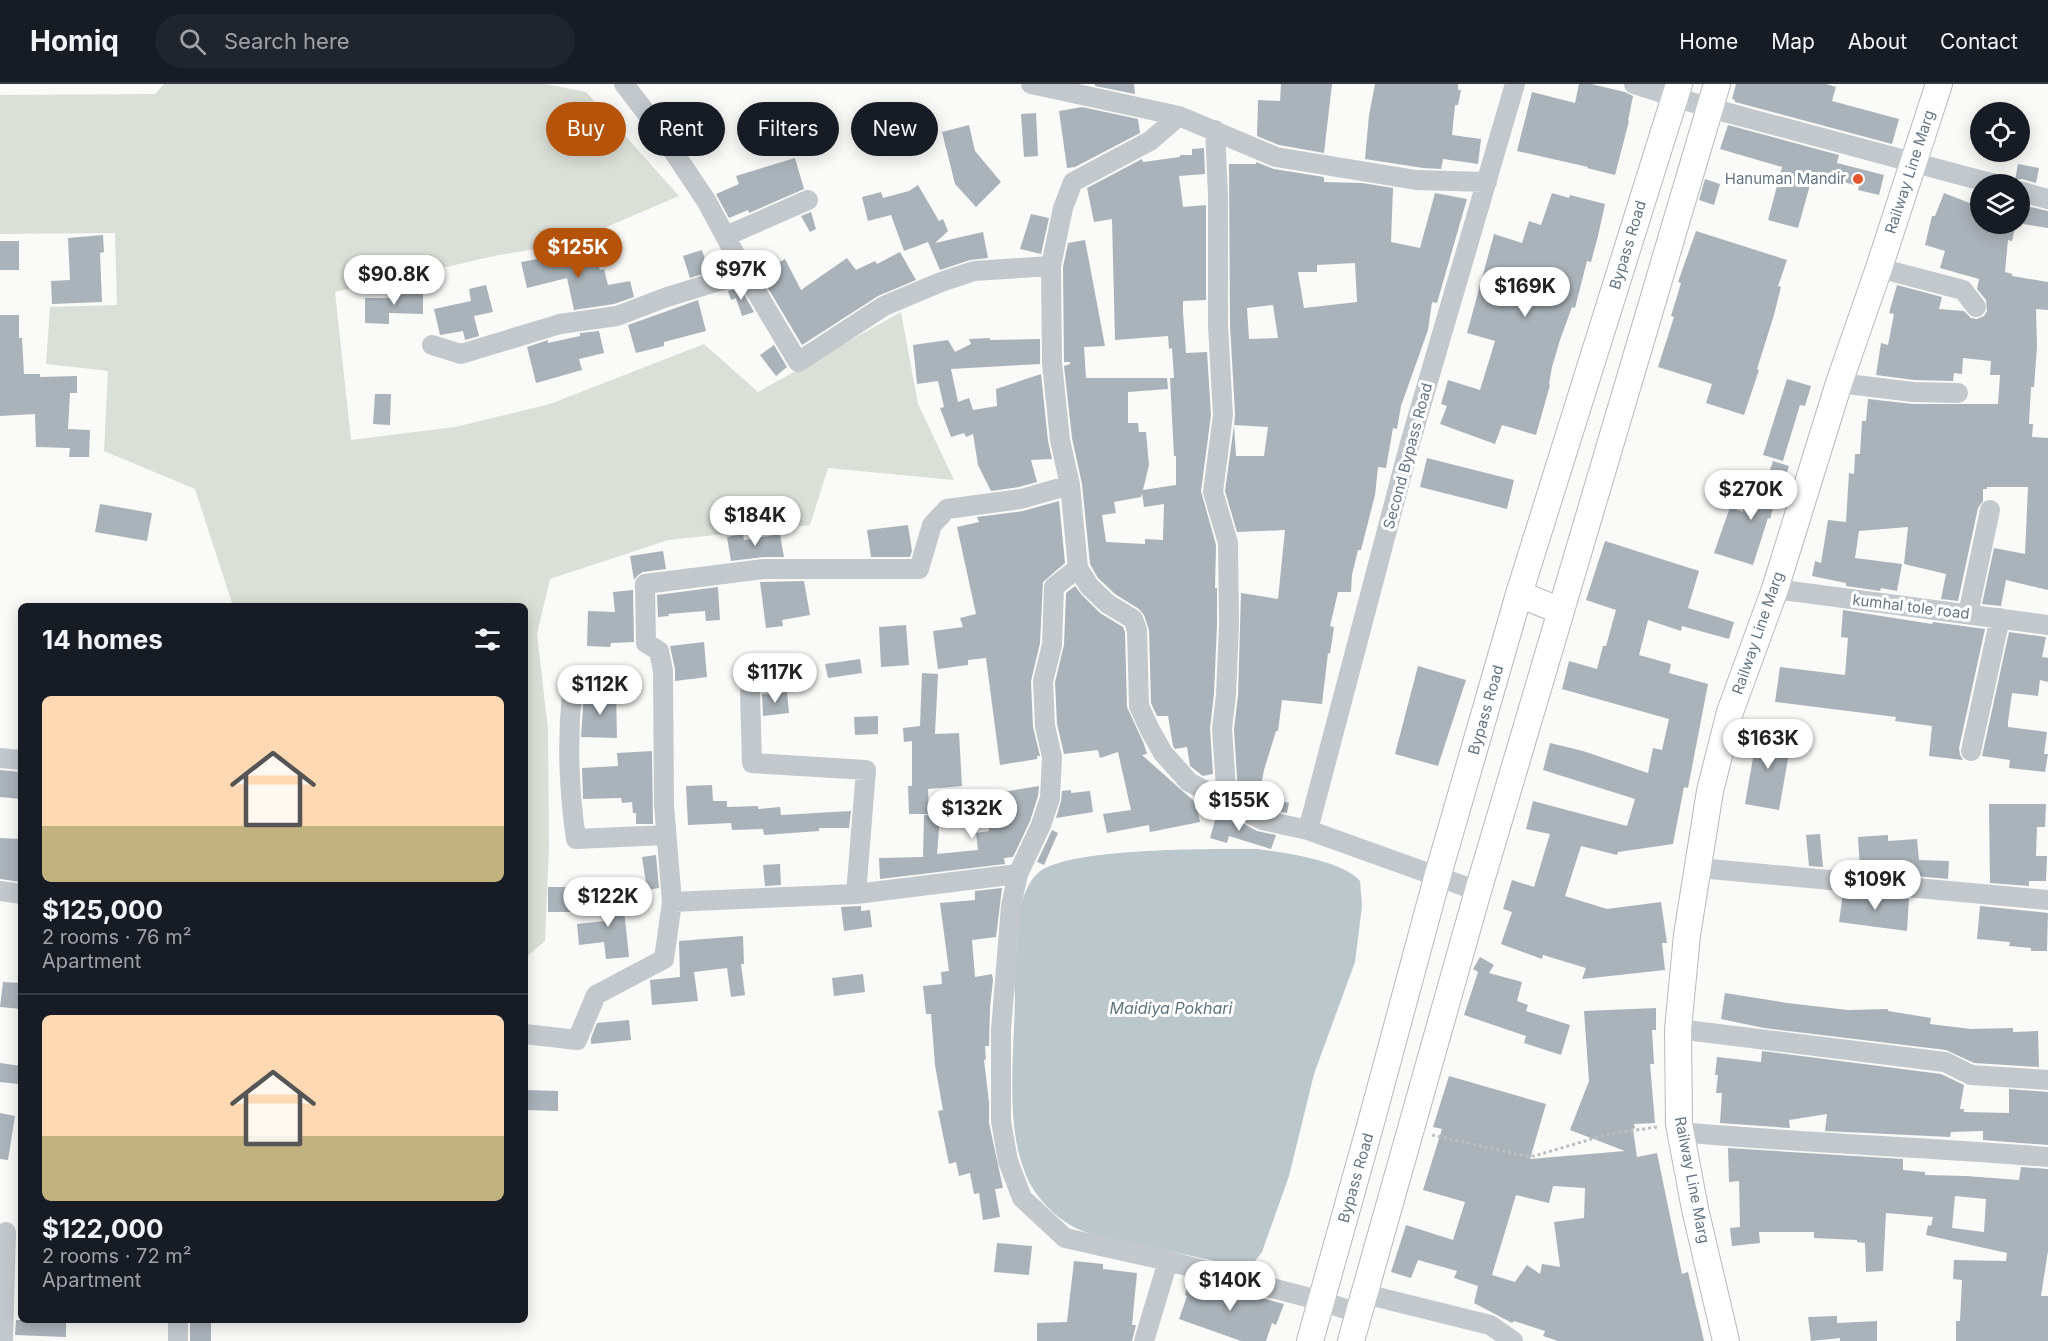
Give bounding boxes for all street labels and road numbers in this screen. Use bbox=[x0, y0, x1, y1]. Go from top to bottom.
street label: Railway Line Marg bbox=[1881, 108, 1938, 236]
street label: Bypass Road bbox=[1605, 198, 1650, 292]
street label: Second Bypass Road bbox=[1379, 381, 1436, 531]
street label: Railway Line Marg bbox=[1728, 569, 1787, 697]
street label: kumhal tole road bbox=[1851, 590, 1971, 623]
street label: Bypass Road bbox=[1464, 663, 1507, 757]
street label: Railway Line Marg bbox=[1671, 1115, 1714, 1245]
street label: Bypass Road bbox=[1334, 1131, 1377, 1225]

